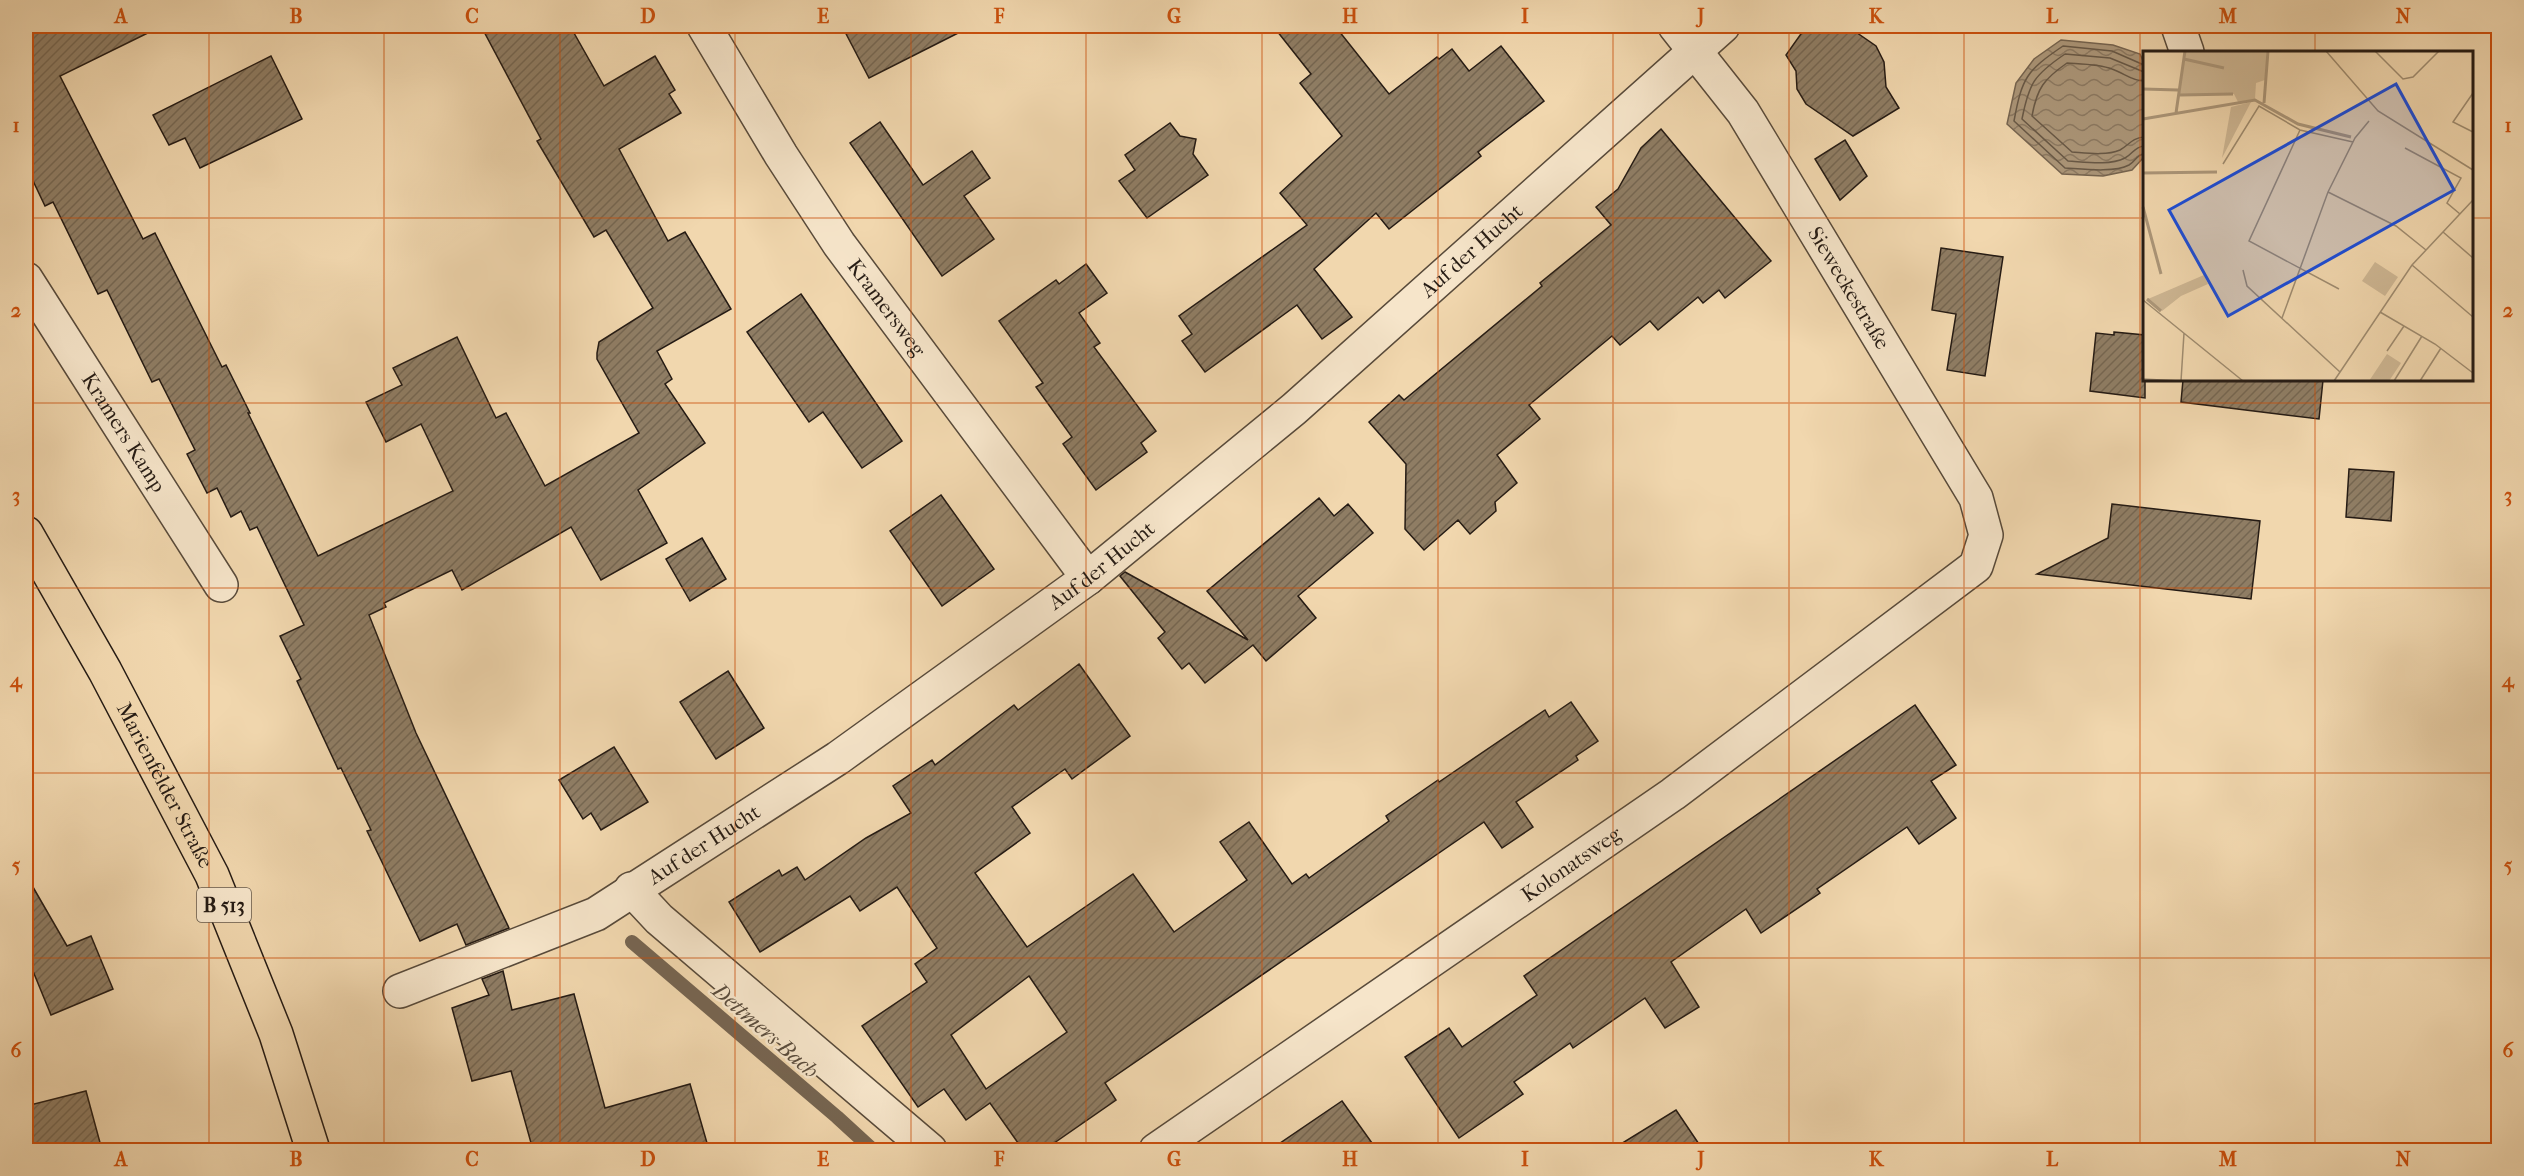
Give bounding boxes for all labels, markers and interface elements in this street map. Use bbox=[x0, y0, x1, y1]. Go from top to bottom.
text: A bbox=[113, 5, 129, 28]
text: B bbox=[289, 5, 303, 28]
text: C bbox=[465, 5, 479, 28]
text: D bbox=[640, 5, 656, 28]
text: E bbox=[817, 5, 829, 28]
text: F bbox=[993, 5, 1005, 28]
text: G bbox=[1167, 5, 1181, 28]
text: H bbox=[1342, 5, 1358, 28]
text: I bbox=[1521, 5, 1529, 28]
text: J bbox=[1695, 5, 1705, 28]
text: K bbox=[1869, 5, 1885, 28]
text: L bbox=[2046, 5, 2059, 28]
text: M bbox=[2218, 5, 2238, 28]
text: N bbox=[2395, 5, 2411, 28]
inset map bbox=[2143, 51, 2473, 381]
text: 1 bbox=[12, 114, 20, 137]
text: 1 bbox=[2504, 114, 2512, 137]
street label: Auf der Hucht bbox=[1415, 198, 1528, 303]
street label: Sieweckestraße bbox=[1803, 222, 1895, 354]
street label: Kramersweg bbox=[842, 254, 931, 362]
text: 2 bbox=[11, 299, 21, 322]
text: 2 bbox=[2503, 299, 2513, 322]
street label: Kramers Kamp bbox=[77, 368, 171, 497]
text: 3 bbox=[12, 484, 20, 507]
text: 3 bbox=[2504, 484, 2512, 507]
street label: Auf der Hucht bbox=[1043, 516, 1160, 615]
text: 4 bbox=[9, 669, 23, 693]
text: 4 bbox=[2501, 669, 2515, 693]
street label: Marienfelder Straße bbox=[112, 698, 218, 872]
street label: Auf der Hucht bbox=[643, 799, 765, 890]
street label: Kolonatsweg bbox=[1517, 821, 1626, 907]
text: 5 bbox=[12, 854, 21, 877]
text: 5 bbox=[2504, 854, 2513, 877]
road number: B 513 bbox=[197, 888, 251, 922]
water label: Dettmers Bach bbox=[706, 976, 824, 1084]
text: 6 bbox=[11, 1039, 23, 1062]
text: 6 bbox=[2503, 1039, 2515, 1062]
text: A bbox=[113, 1148, 129, 1171]
text: B bbox=[289, 1148, 303, 1171]
text: C bbox=[465, 1148, 479, 1171]
text: D bbox=[640, 1148, 656, 1171]
text: E bbox=[817, 1148, 829, 1171]
text: F bbox=[993, 1148, 1005, 1171]
text: G bbox=[1167, 1148, 1181, 1171]
text: H bbox=[1342, 1148, 1358, 1171]
text: I bbox=[1521, 1148, 1529, 1171]
text: J bbox=[1695, 1148, 1705, 1171]
text: K bbox=[1869, 1148, 1885, 1171]
text: L bbox=[2046, 1148, 2059, 1171]
text: M bbox=[2218, 1148, 2238, 1171]
text: N bbox=[2395, 1148, 2411, 1171]

